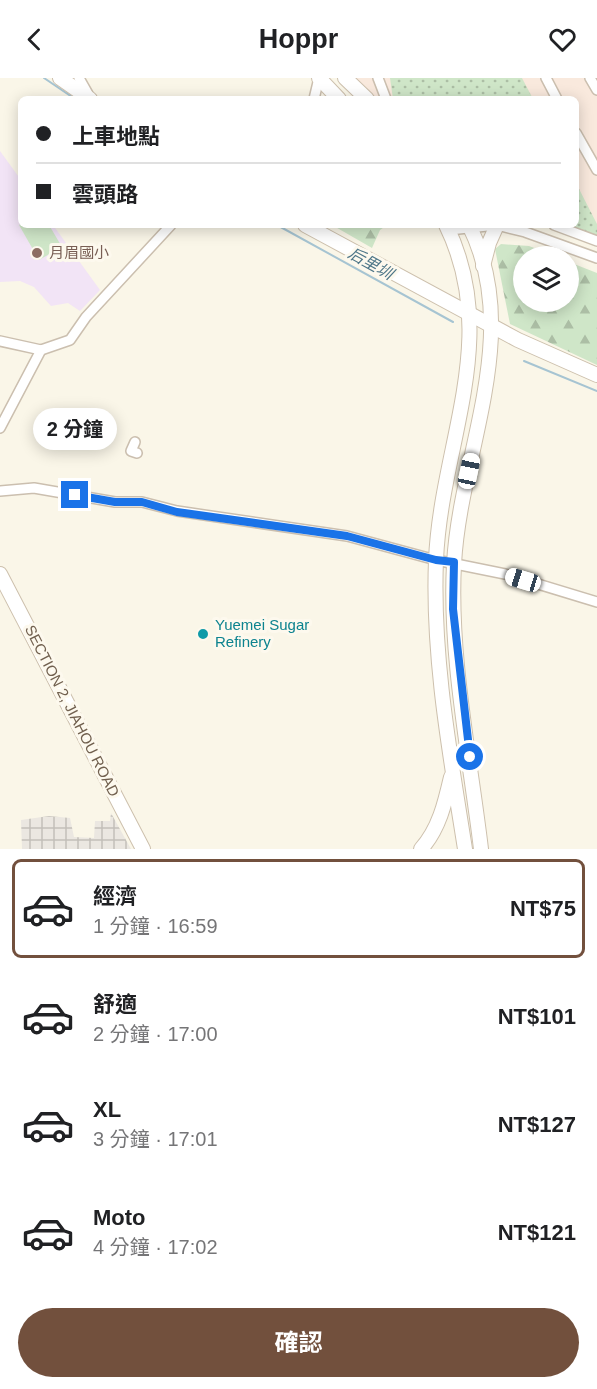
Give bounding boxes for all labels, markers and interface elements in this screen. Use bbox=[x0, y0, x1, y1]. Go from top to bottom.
icon: back bbox=[18, 23, 51, 56]
icon: heart bbox=[546, 23, 579, 56]
text: Hoppr bbox=[259, 24, 338, 54]
text: 上車地點 bbox=[72, 124, 160, 149]
text: 雲頭路 bbox=[72, 182, 138, 207]
place label: 月眉國小 bbox=[49, 244, 109, 261]
water label: 后里圳 bbox=[346, 244, 398, 283]
marker: 月眉國小 bbox=[30, 246, 44, 260]
map controls bbox=[513, 246, 579, 312]
button: layers bbox=[513, 246, 579, 312]
callout: 2 分鐘 bbox=[33, 408, 117, 450]
text: 2 分鐘 bbox=[47, 418, 103, 440]
car bbox=[456, 452, 482, 490]
route end bbox=[61, 481, 88, 508]
car bbox=[503, 566, 543, 594]
place label: Yuemei Sugar Refinery bbox=[215, 616, 309, 650]
street label: SECTION 2, JIAHOU ROAD bbox=[22, 622, 123, 799]
marker: Yuemei Sugar Refinery bbox=[196, 627, 210, 641]
route start bbox=[456, 743, 483, 770]
icon: car bbox=[21, 882, 75, 936]
text: 經濟 bbox=[93, 884, 137, 909]
text: NT$75 bbox=[510, 896, 576, 921]
text: 1 分鐘 · 16:59 bbox=[93, 915, 218, 937]
icon: car bbox=[21, 990, 75, 1044]
text: 舒適 bbox=[93, 992, 137, 1017]
text: NT$101 bbox=[498, 1004, 576, 1029]
text: 2 分鐘 · 17:00 bbox=[93, 1023, 218, 1045]
text: XL bbox=[93, 1097, 121, 1122]
icon: car bbox=[21, 1098, 75, 1152]
text: NT$127 bbox=[498, 1112, 576, 1137]
text: 3 分鐘 · 17:01 bbox=[93, 1128, 218, 1150]
text: Moto bbox=[93, 1205, 146, 1230]
icon: car bbox=[21, 1206, 75, 1260]
text: NT$121 bbox=[498, 1220, 576, 1245]
text: 4 分鐘 · 17:02 bbox=[93, 1236, 218, 1258]
button: 確認 bbox=[18, 1308, 579, 1377]

